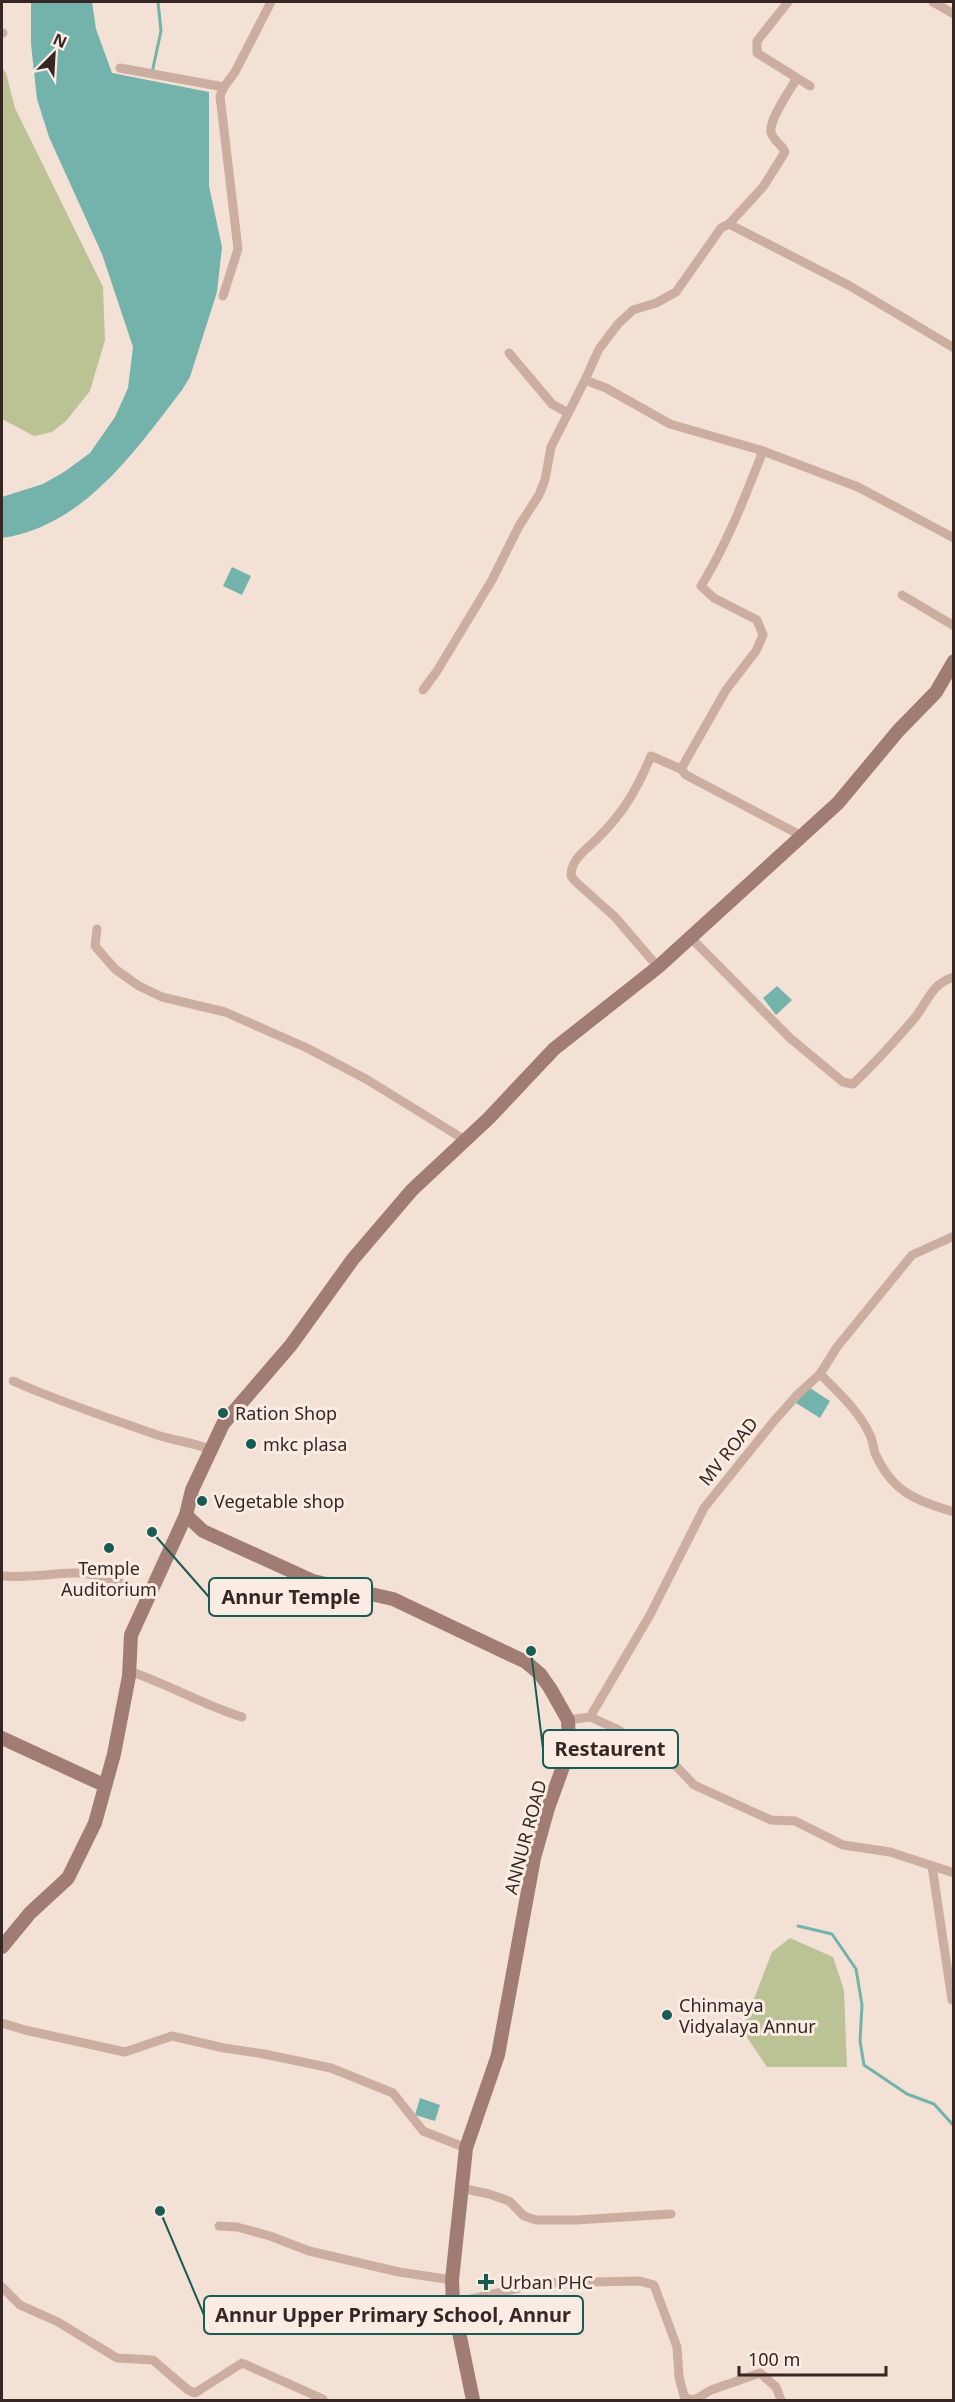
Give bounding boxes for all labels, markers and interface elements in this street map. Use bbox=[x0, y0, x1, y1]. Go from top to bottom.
north arrow bbox=[24, 24, 84, 84]
text: N bbox=[50, 28, 71, 53]
place label: Ration Shop bbox=[235, 1401, 337, 1425]
marker: Ration Shop bbox=[216, 1406, 230, 1420]
street label: MV ROAD bbox=[693, 1412, 763, 1490]
place label: mkc plasa bbox=[263, 1432, 347, 1456]
marker: mkc plasa bbox=[244, 1437, 258, 1451]
place label: Vegetable shop bbox=[214, 1489, 345, 1513]
marker: Vegetable shop bbox=[195, 1494, 209, 1508]
marker: Temple Auditorium bbox=[102, 1541, 116, 1555]
place label: Temple Auditorium bbox=[61, 1556, 157, 1601]
callout: Annur Temple bbox=[209, 1578, 372, 1616]
text: Annur Temple bbox=[221, 1583, 361, 1610]
callout: Restaurent bbox=[543, 1730, 678, 1768]
text: Restaurent bbox=[555, 1735, 666, 1762]
street label: ANNUR ROAD bbox=[498, 1777, 552, 1897]
place label: Chinmaya Vidyalaya Annur bbox=[679, 1993, 816, 2038]
marker: Chinmaya Vidyalaya Annur bbox=[660, 2008, 674, 2022]
place label: Urban PHC bbox=[500, 2270, 593, 2294]
marker: Urban PHC bbox=[477, 2273, 495, 2291]
callout: Annur Upper Primary School, Annur bbox=[204, 2296, 583, 2334]
text: Annur Upper Primary School, Annur bbox=[215, 2301, 571, 2328]
scale bar bbox=[739, 2339, 886, 2377]
text: 100 m bbox=[748, 2347, 800, 2371]

